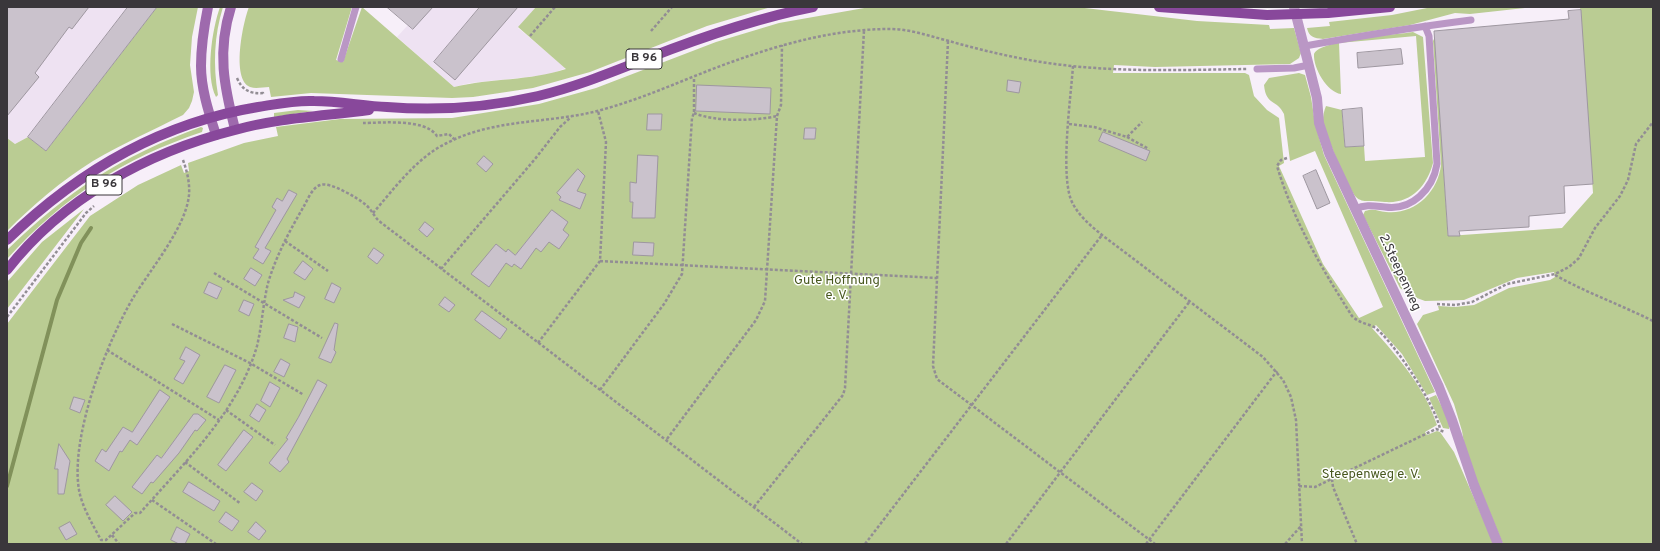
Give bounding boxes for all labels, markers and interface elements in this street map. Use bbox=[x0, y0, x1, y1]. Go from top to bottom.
road number: B 96 bbox=[626, 49, 662, 69]
road number: B 96 bbox=[86, 175, 122, 195]
street label: 2.Steepenweg bbox=[1374, 232, 1424, 314]
park label: Gute Hoffnung e. V. bbox=[794, 273, 880, 304]
park label: Steepenweg e. V. bbox=[1322, 467, 1420, 483]

